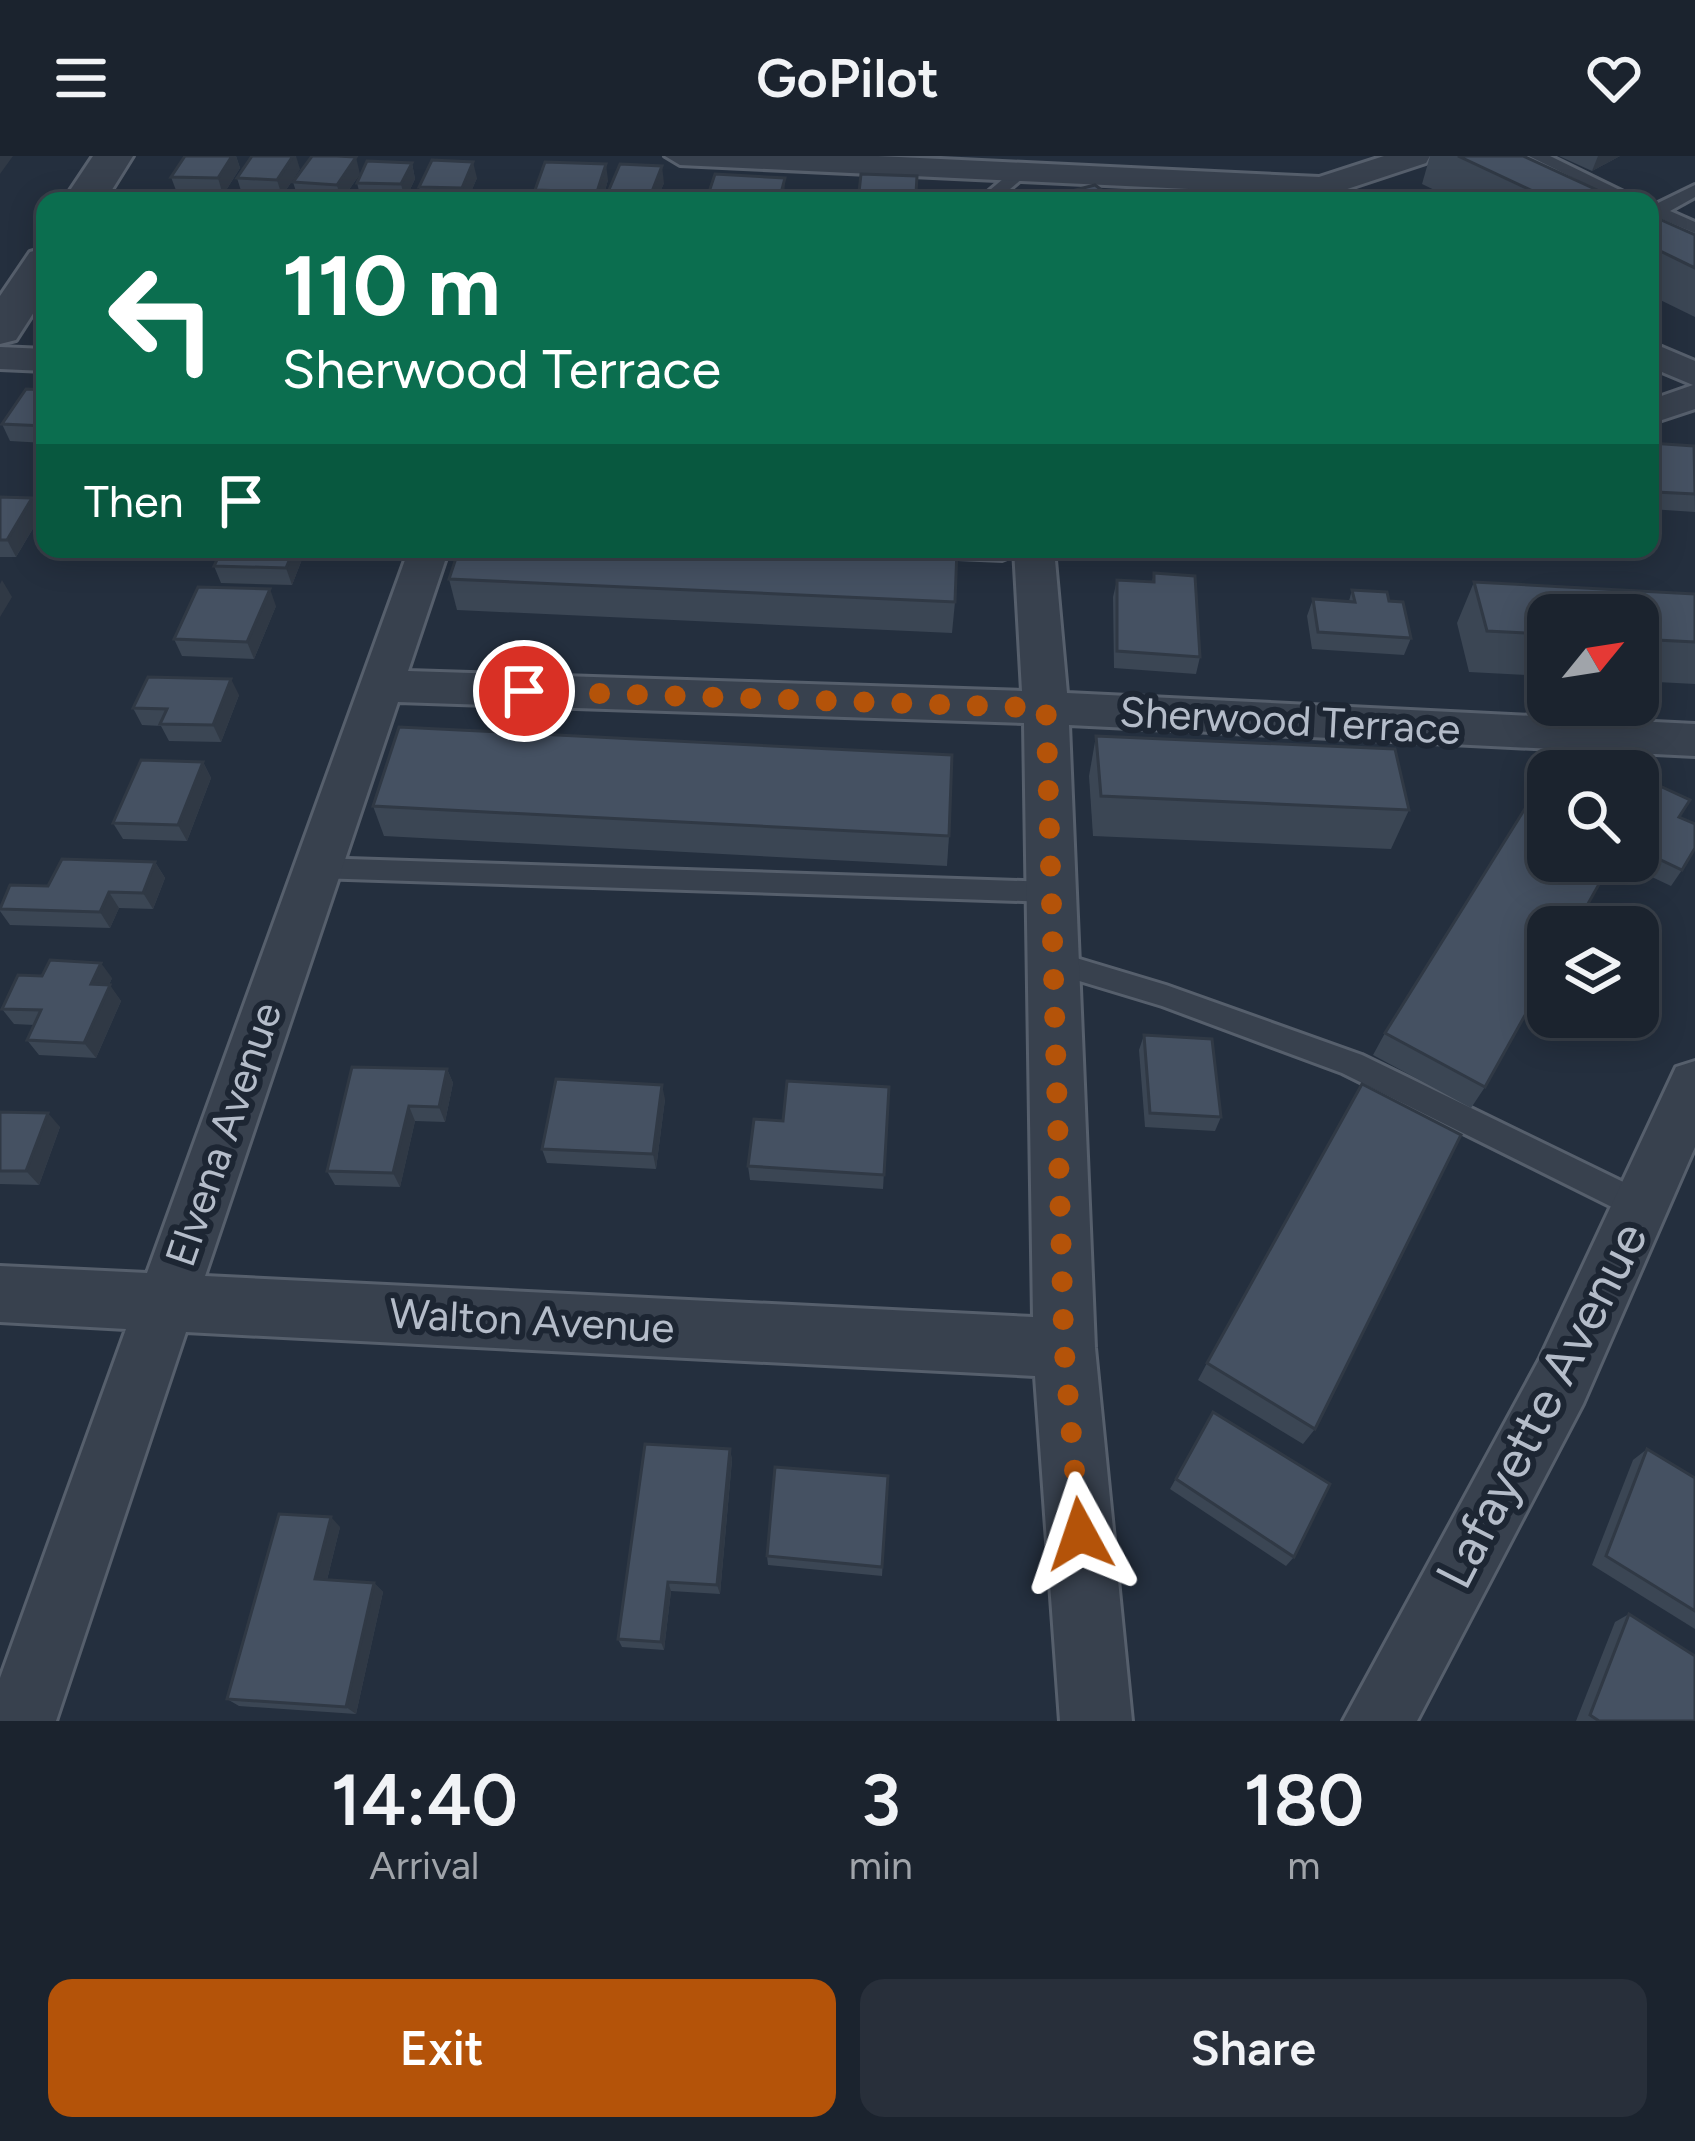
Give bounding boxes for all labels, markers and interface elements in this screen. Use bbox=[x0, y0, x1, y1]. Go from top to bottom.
icon: menu bbox=[48, 45, 114, 111]
icon: heart bbox=[1581, 45, 1647, 111]
text: GoPilot bbox=[756, 46, 939, 111]
text: 110 m bbox=[282, 235, 501, 336]
icon: left bbox=[84, 240, 240, 396]
text: Sherwood Terrace bbox=[282, 337, 721, 402]
icon: arrive bbox=[208, 468, 274, 534]
text: Then bbox=[84, 474, 184, 528]
north arrow bbox=[1527, 594, 1659, 726]
map controls bbox=[1527, 594, 1659, 1038]
pin bbox=[473, 640, 575, 742]
icon: arrive bbox=[491, 658, 557, 724]
street label: Sherwood Terrace bbox=[1118, 686, 1462, 755]
button: search bbox=[1527, 750, 1659, 882]
button: layers bbox=[1527, 906, 1659, 1038]
street label: Elvena Avenue bbox=[154, 996, 292, 1273]
street label: Lafayette Avenue bbox=[1423, 1212, 1660, 1598]
street label: Walton Avenue bbox=[388, 1288, 676, 1353]
position arrow bbox=[1017, 1471, 1143, 1597]
text: 14:40 bbox=[331, 1757, 518, 1843]
text: 3 bbox=[861, 1757, 901, 1843]
text: 180 bbox=[1244, 1757, 1364, 1843]
text: Arrival bbox=[369, 1842, 479, 1889]
text: min bbox=[849, 1842, 913, 1889]
text: m bbox=[1287, 1842, 1320, 1889]
button: Exit bbox=[48, 1979, 836, 2117]
button: Share bbox=[860, 1979, 1647, 2117]

